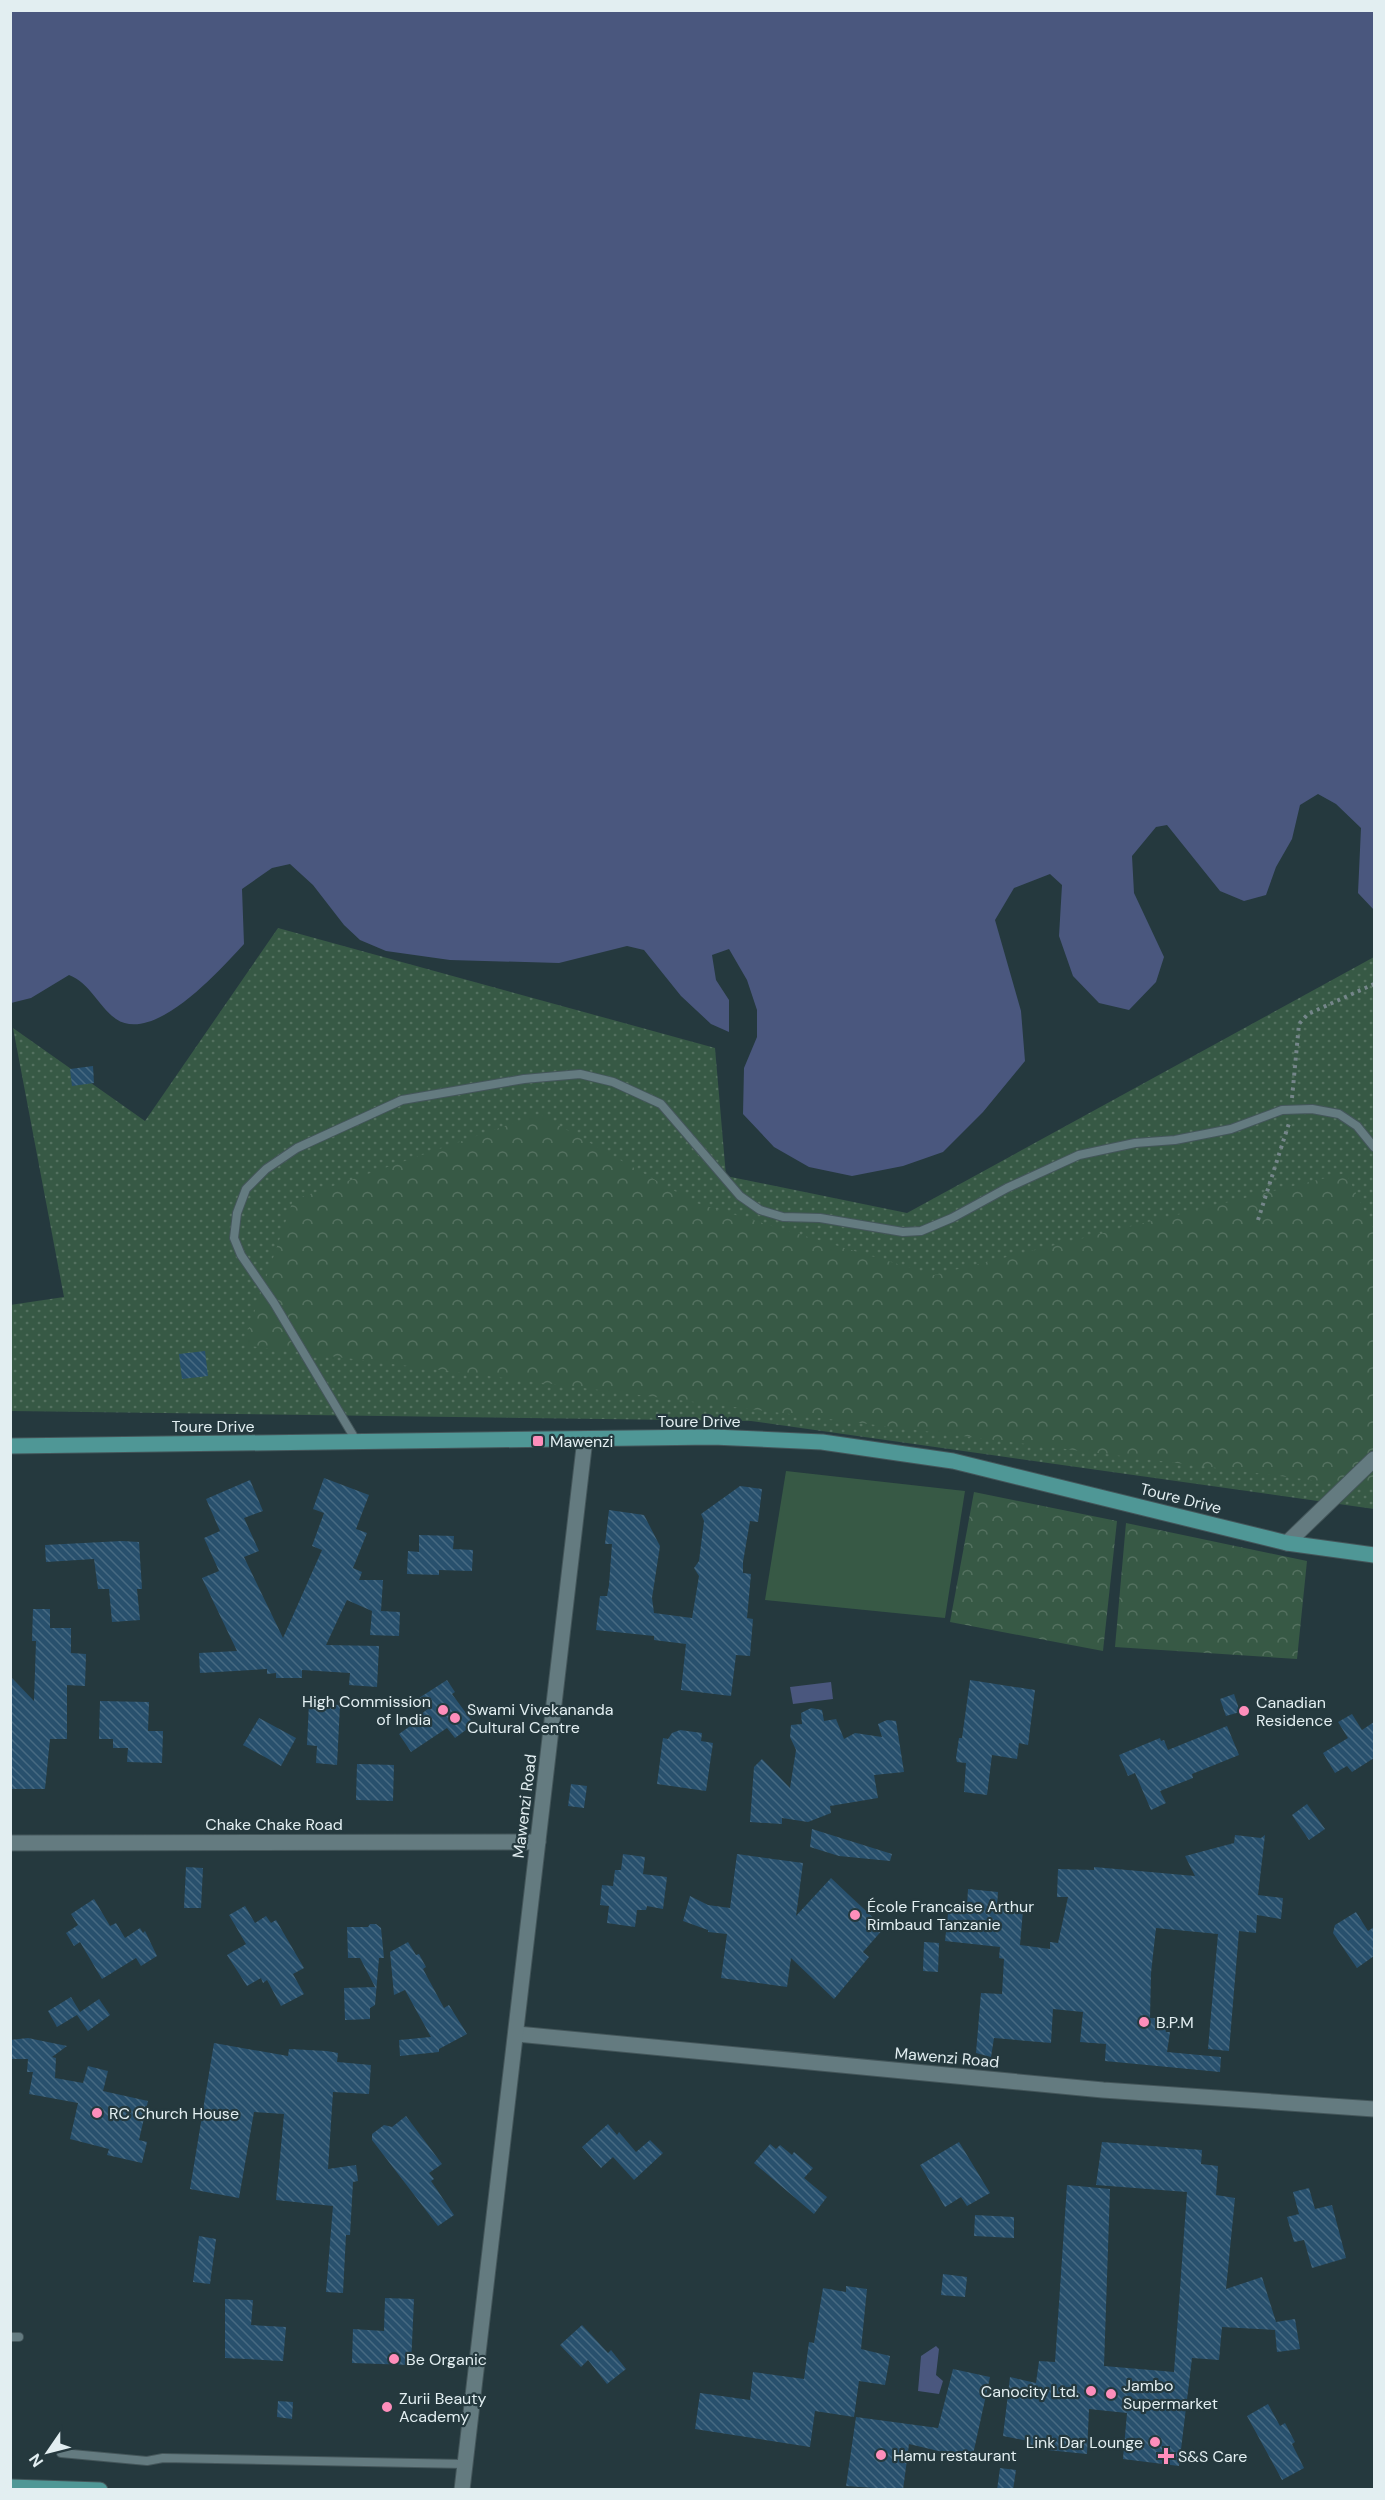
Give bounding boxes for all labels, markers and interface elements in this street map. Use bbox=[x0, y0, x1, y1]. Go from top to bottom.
street label: Toure Drive bbox=[657, 1411, 741, 1432]
street label: Toure Drive bbox=[171, 1416, 255, 1437]
place label: Mawenzi bbox=[550, 1431, 613, 1452]
marker: Mawenzi bbox=[531, 1434, 545, 1448]
street label: Toure Drive bbox=[1138, 1478, 1224, 1519]
place label: High Commission of India bbox=[302, 1691, 431, 1730]
place label: Canadian Residence bbox=[1256, 1692, 1333, 1731]
place label: Swami Vivekananda Cultural Centre bbox=[467, 1699, 613, 1738]
marker: High Commission of India bbox=[436, 1703, 450, 1717]
marker: Canadian Residence bbox=[1237, 1704, 1251, 1718]
marker: Swami Vivekananda Cultural Centre bbox=[448, 1711, 462, 1725]
street label: Mawenzi Road bbox=[508, 1753, 541, 1859]
street label: Chake Chake Road bbox=[205, 1814, 343, 1835]
place label: École Francaise Arthur Rimbaud Tanzanie bbox=[867, 1896, 1034, 1935]
marker: École Francaise Arthur Rimbaud Tanzanie bbox=[848, 1908, 862, 1922]
place label: B.P.M bbox=[1156, 2012, 1194, 2033]
marker: B.P.M bbox=[1137, 2015, 1151, 2029]
street label: Mawenzi Road bbox=[894, 2042, 1000, 2073]
place label: RC Church House bbox=[109, 2103, 239, 2124]
marker: RC Church House bbox=[90, 2106, 104, 2120]
place label: Be Organic bbox=[406, 2349, 487, 2370]
marker: Be Organic bbox=[387, 2352, 401, 2366]
place label: Jambo Supermarket bbox=[1123, 2375, 1218, 2414]
place label: Canocity Ltd. bbox=[981, 2381, 1079, 2402]
marker: Canocity Ltd. bbox=[1084, 2384, 1098, 2398]
marker: Jambo Supermarket bbox=[1104, 2387, 1118, 2401]
place label: Zurii Beauty Academy bbox=[399, 2388, 487, 2427]
marker: Zurii Beauty Academy bbox=[380, 2400, 394, 2414]
north arrow bbox=[18, 2422, 78, 2482]
place label: Link Dar Lounge bbox=[1026, 2432, 1143, 2453]
marker: Link Dar Lounge bbox=[1148, 2435, 1162, 2449]
place label: Hamu restaurant bbox=[893, 2445, 1017, 2466]
place label: S&S Care bbox=[1178, 2446, 1247, 2467]
marker: Hamu restaurant bbox=[874, 2448, 888, 2462]
marker: S&S Care bbox=[1159, 2449, 1173, 2463]
text: N bbox=[24, 2450, 48, 2471]

